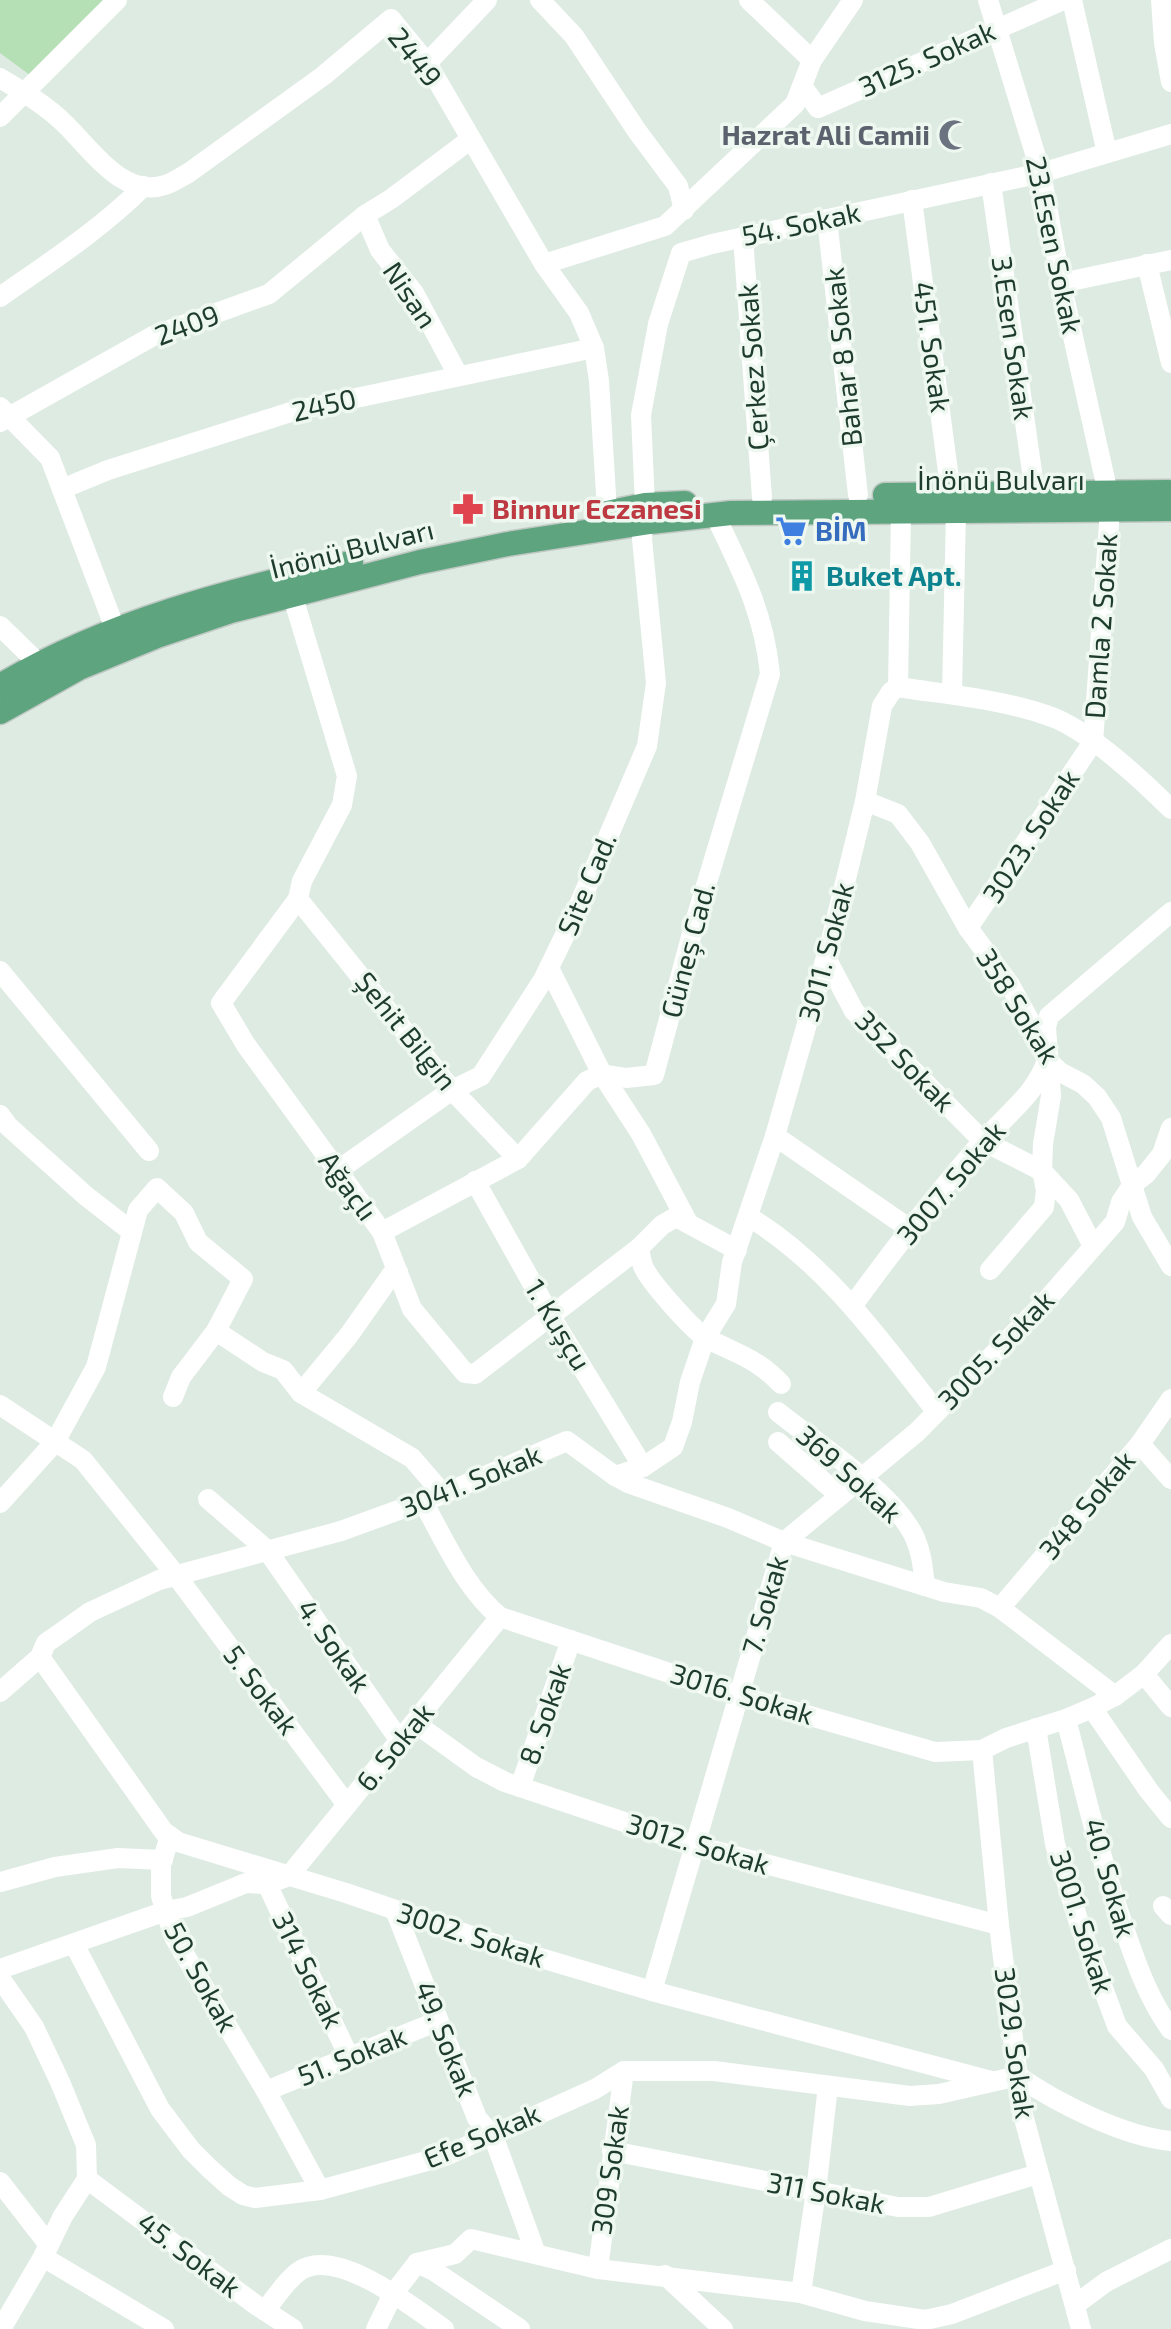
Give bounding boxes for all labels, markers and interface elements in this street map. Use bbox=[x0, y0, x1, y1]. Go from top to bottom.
street label: 3125. Sokak bbox=[853, 13, 1000, 103]
street label: 2449 bbox=[382, 20, 450, 93]
place label: Hazrat Ali Camii bbox=[721, 117, 930, 151]
mosque icon: Hazrat Ali Camii bbox=[937, 118, 971, 152]
street label: 23.Esen Sokak bbox=[1020, 153, 1090, 337]
street label: 54. Sokak bbox=[738, 194, 863, 252]
street label: 3.Esen Sokak bbox=[986, 254, 1042, 422]
street label: Nisan bbox=[376, 255, 445, 334]
street label: Bahar 8 Sokak bbox=[816, 266, 868, 448]
street label: 451. Sokak bbox=[907, 279, 959, 414]
street label: Çerkez Sokak bbox=[729, 282, 776, 452]
street label: 2409 bbox=[150, 296, 223, 352]
street label: 2450 bbox=[288, 380, 359, 428]
street label: İnönü Bulvarı bbox=[917, 462, 1085, 496]
place label: Binnur Eczanesi bbox=[492, 491, 702, 525]
pharmacy icon: Binnur Eczanesi bbox=[451, 492, 485, 526]
street label: İnönü Bulvarı bbox=[266, 511, 437, 585]
place label: BİM bbox=[815, 513, 867, 547]
supermarket icon: BİM bbox=[774, 514, 808, 548]
street label: Damla 2 Sokak bbox=[1077, 532, 1123, 720]
place label: Buket Apt. bbox=[826, 558, 962, 592]
building icon: Buket Apt. bbox=[785, 559, 819, 593]
street label: 3023. Sokak bbox=[975, 762, 1086, 908]
street label: Site Cad. bbox=[549, 827, 623, 940]
street label: Güneş Cad. bbox=[653, 878, 722, 1022]
street label: 3011. Sokak bbox=[790, 878, 860, 1025]
street label: 358 Sokak bbox=[970, 942, 1068, 1069]
street label: Şehit Bilgin bbox=[348, 964, 465, 1097]
street label: 352 Sokak bbox=[849, 1002, 962, 1118]
street label: 3007. Sokak bbox=[889, 1114, 1012, 1251]
street label: Ağaçlı bbox=[312, 1144, 385, 1227]
street label: 1. Kuşçu bbox=[518, 1273, 599, 1377]
street label: 3005. Sokak bbox=[930, 1283, 1060, 1416]
street label: 369 Sokak bbox=[790, 1417, 909, 1529]
street label: 3041. Sokak bbox=[395, 1436, 546, 1524]
street label: 348 Sokak bbox=[1031, 1443, 1142, 1566]
street label: 7. Sokak bbox=[734, 1551, 794, 1658]
street label: 4. Sokak bbox=[291, 1593, 379, 1698]
street label: 5. Sokak bbox=[217, 1638, 306, 1741]
street label: 3016. Sokak bbox=[667, 1655, 818, 1731]
street label: 8. Sokak bbox=[511, 1658, 577, 1769]
street label: 6. Sokak bbox=[348, 1695, 440, 1798]
street label: 3012. Sokak bbox=[623, 1805, 774, 1881]
street label: 40. Sokak bbox=[1078, 1814, 1144, 1941]
street label: 3001. Sokak bbox=[1044, 1846, 1122, 1998]
street label: 3002. Sokak bbox=[393, 1894, 549, 1974]
street label: 314 Sokak bbox=[266, 1906, 352, 2033]
street label: 50. Sokak bbox=[158, 1916, 246, 2037]
street label: 3029. Sokak bbox=[989, 1965, 1043, 2121]
street label: 49. Sokak bbox=[408, 1976, 485, 2101]
street label: 51. Sokak bbox=[292, 2018, 411, 2092]
street label: Efe Sokak bbox=[418, 2095, 545, 2175]
street label: 309 Sokak bbox=[583, 2103, 635, 2237]
street label: 311 Sokak bbox=[764, 2164, 888, 2220]
street label: 45. Sokak bbox=[131, 2204, 248, 2304]

